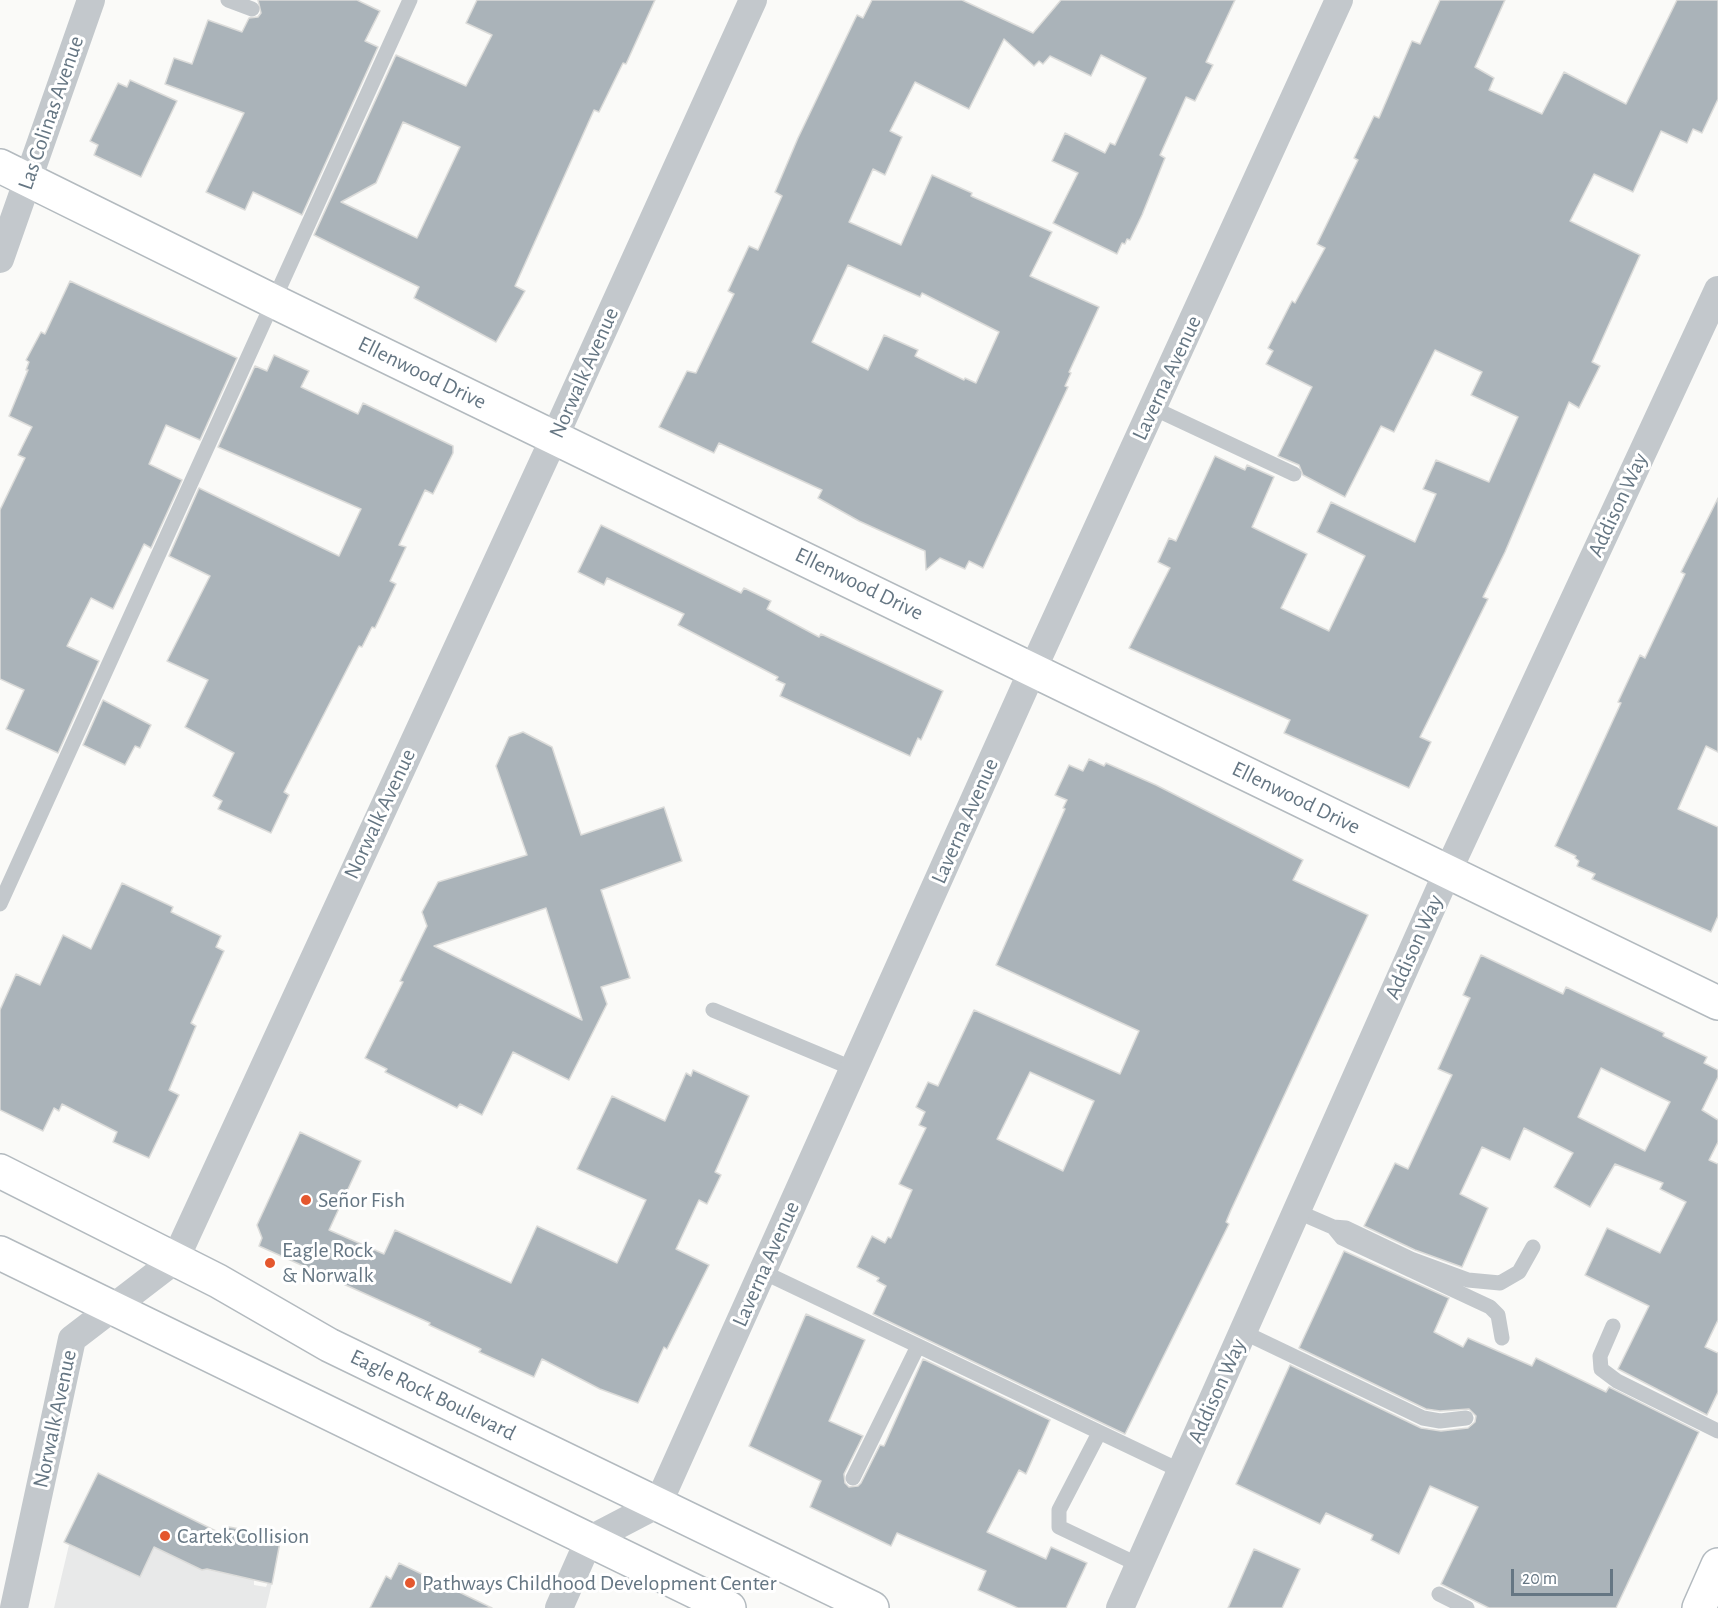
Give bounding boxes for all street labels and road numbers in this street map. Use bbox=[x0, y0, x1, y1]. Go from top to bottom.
street label: Las Colinas Avenue bbox=[12, 33, 90, 193]
street label: Norwalk Avenue bbox=[543, 303, 625, 443]
street label: Laverna Avenue bbox=[1127, 311, 1207, 445]
street label: Ellenwood Drive bbox=[354, 331, 490, 415]
street label: Addison Way bbox=[1582, 449, 1654, 561]
street label: Ellenwood Drive bbox=[791, 542, 927, 626]
street label: Norwalk Avenue bbox=[338, 745, 422, 883]
street label: Laverna Avenue bbox=[926, 754, 1004, 888]
street label: Ellenwood Drive bbox=[1228, 756, 1364, 840]
street label: Addison Way bbox=[1379, 891, 1449, 1003]
street label: Laverna Avenue bbox=[727, 1197, 805, 1331]
street label: Addison Way bbox=[1182, 1335, 1252, 1447]
street label: Eagle Rock Boulevard bbox=[346, 1343, 520, 1447]
street label: Norwalk Avenue bbox=[27, 1348, 83, 1490]

